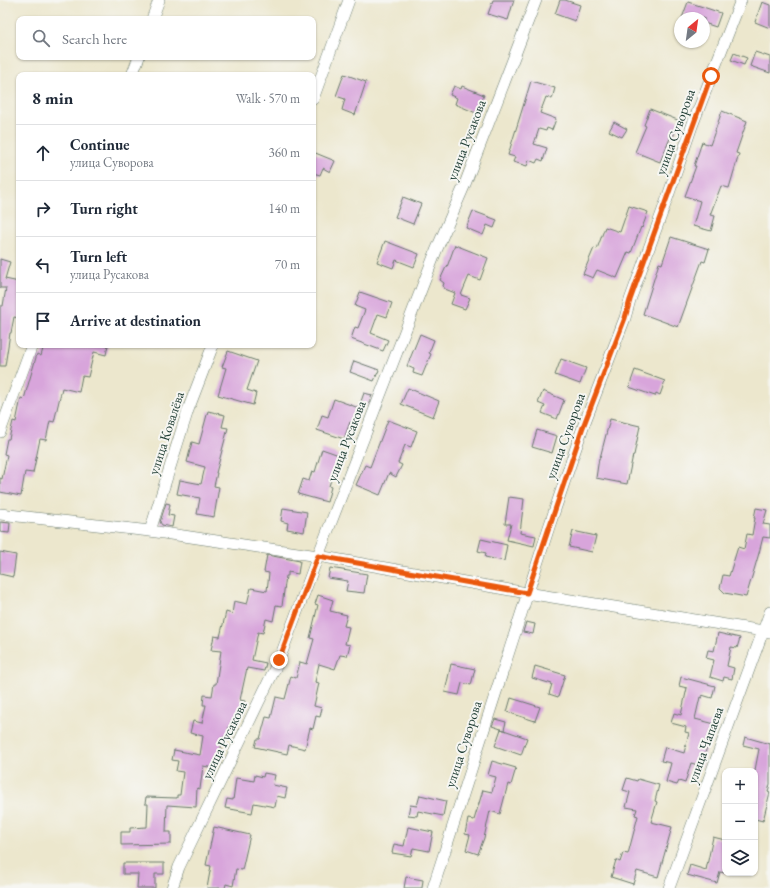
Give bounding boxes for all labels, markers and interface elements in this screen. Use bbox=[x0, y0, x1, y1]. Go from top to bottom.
north arrow bbox=[674, 12, 710, 48]
search box bbox=[16, 16, 316, 60]
icon: search bbox=[30, 27, 52, 49]
text: Search here bbox=[62, 29, 127, 48]
route start bbox=[702, 67, 720, 85]
street label: улица Суворова bbox=[651, 86, 699, 177]
text: 8 min bbox=[32, 87, 73, 109]
text: Walk · 570 m bbox=[236, 90, 300, 107]
street label: улица Русакова bbox=[442, 97, 490, 183]
text: Continue bbox=[70, 135, 130, 154]
icon: ahead bbox=[32, 142, 54, 164]
text: 360 m bbox=[269, 144, 300, 161]
text: улица Суворова bbox=[70, 154, 154, 171]
icon: right bbox=[32, 198, 54, 220]
text: Turn right bbox=[70, 199, 138, 218]
text: 140 m bbox=[269, 200, 300, 217]
text: Turn left bbox=[70, 247, 127, 266]
icon: left bbox=[32, 254, 54, 276]
text: 70 m bbox=[275, 256, 300, 273]
text: улица Русакова bbox=[70, 266, 149, 283]
icon: arrive bbox=[32, 310, 54, 332]
text: Arrive at destination bbox=[70, 311, 201, 330]
street label: улица Ковалёва bbox=[144, 389, 188, 477]
street label: улица Суворова bbox=[541, 390, 589, 481]
street label: улица Русакова bbox=[322, 398, 370, 484]
route end bbox=[270, 651, 288, 669]
street label: улица Русакова bbox=[197, 698, 251, 782]
street label: улица Суворова bbox=[441, 698, 486, 790]
street label: улица Чапаева bbox=[683, 704, 727, 786]
map controls bbox=[722, 768, 758, 876]
button: + bbox=[722, 768, 758, 804]
button: − bbox=[722, 804, 758, 840]
button: layers bbox=[722, 840, 758, 876]

